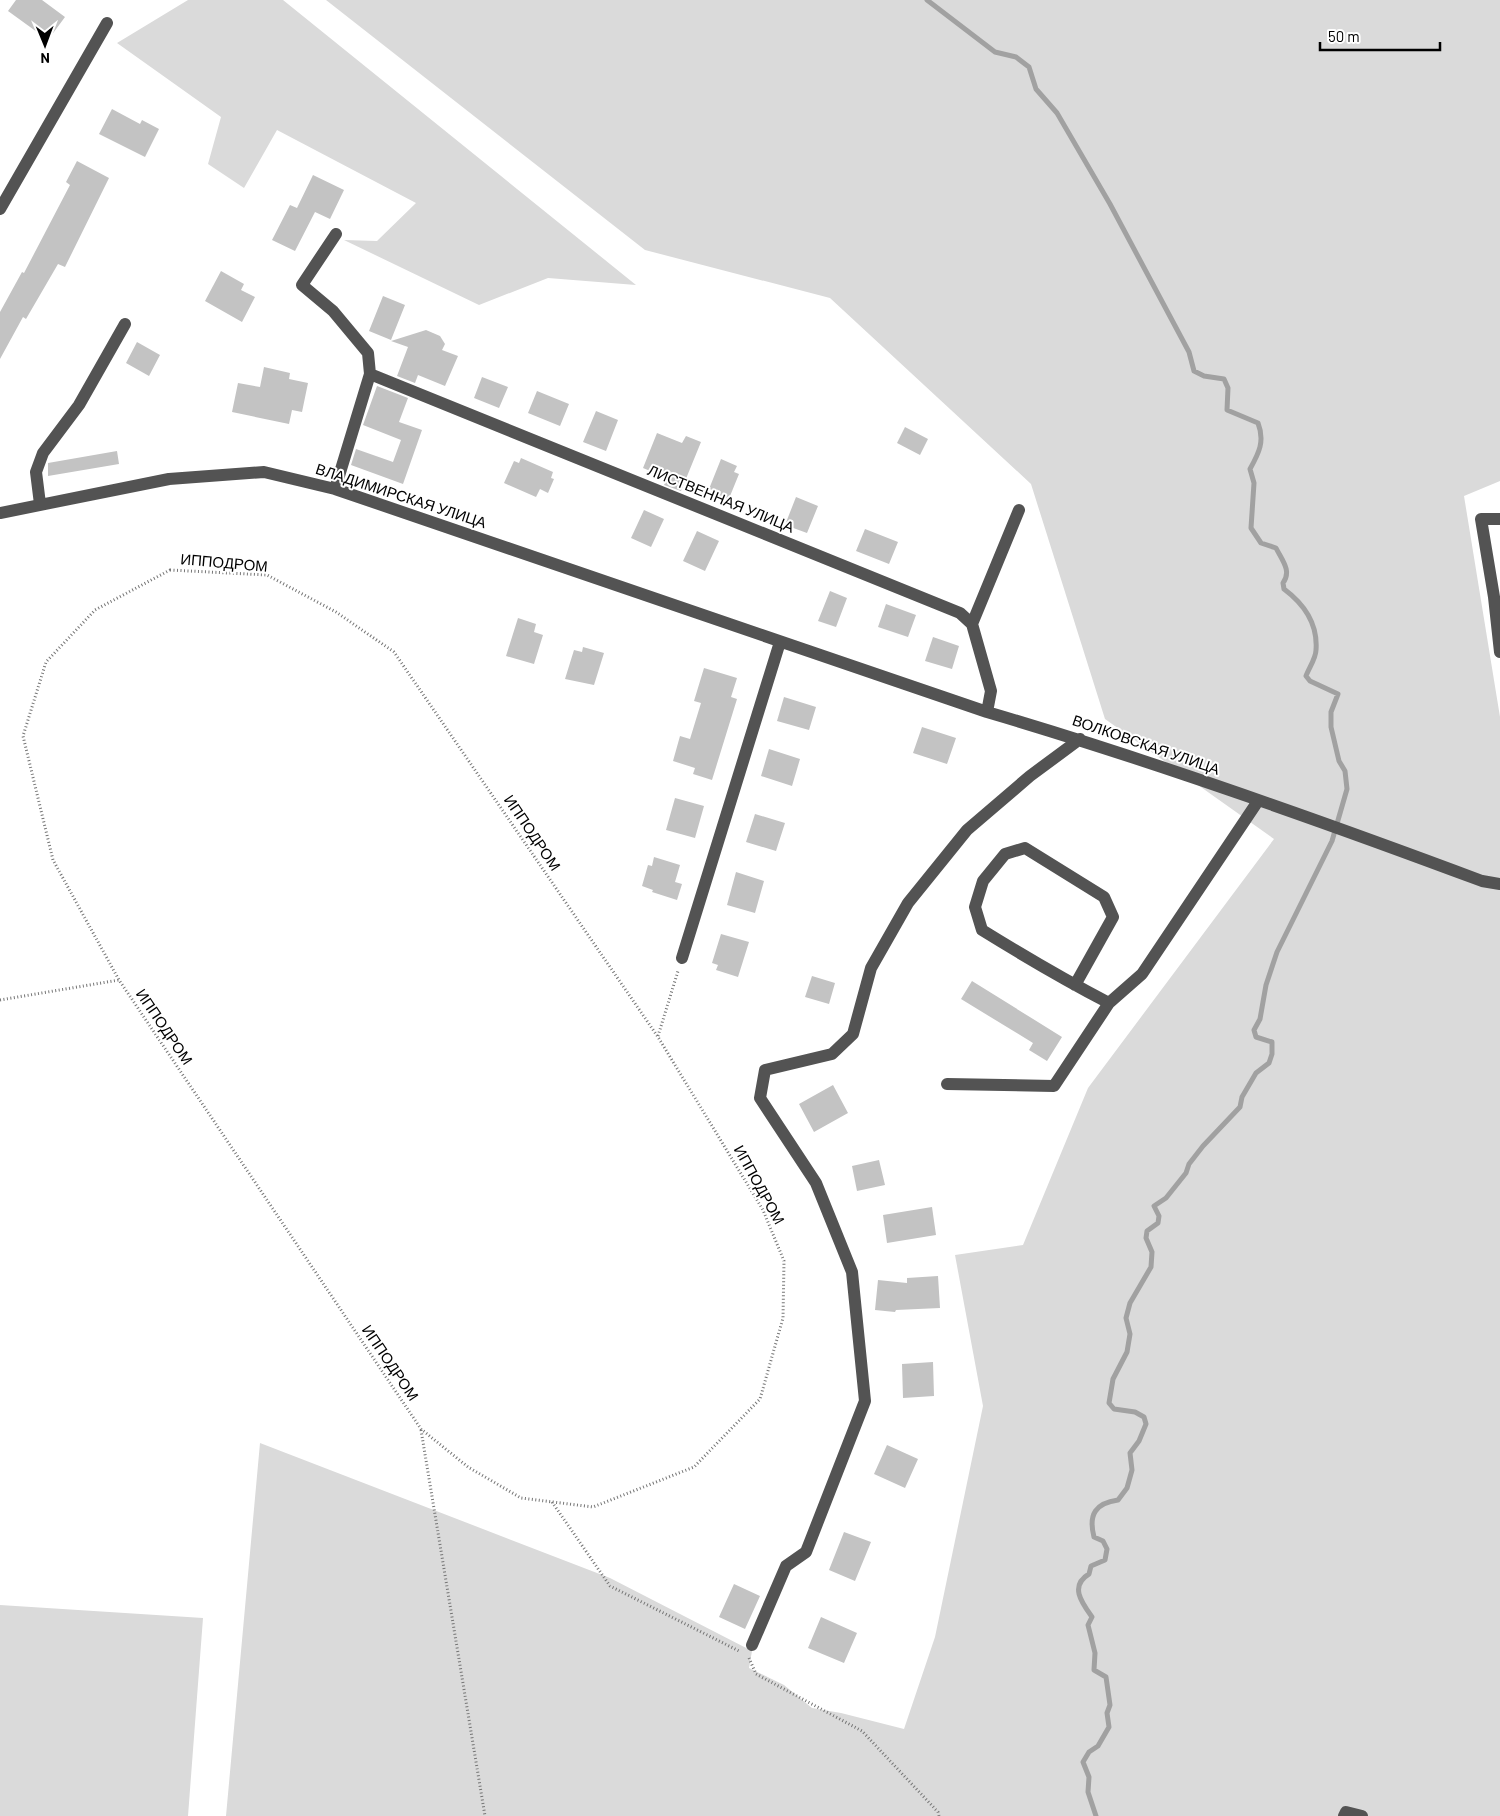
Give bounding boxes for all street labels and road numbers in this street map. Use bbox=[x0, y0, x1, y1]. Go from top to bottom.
street label: ВЛАДИМИРСКАЯ УЛИЦА bbox=[314, 459, 489, 531]
street label: ЛИСТВЕННАЯ УЛИЦА bbox=[645, 460, 797, 536]
street label: ИППОДРОМ bbox=[180, 549, 269, 575]
street label: ВОЛКОВСКАЯ УЛИЦА bbox=[1070, 710, 1222, 778]
street label: ИППОДРОМ bbox=[501, 791, 565, 874]
street label: ИППОДРОМ bbox=[133, 985, 197, 1068]
street label: ИППОДРОМ bbox=[731, 1142, 789, 1227]
street label: ИППОДРОМ bbox=[359, 1321, 423, 1404]

